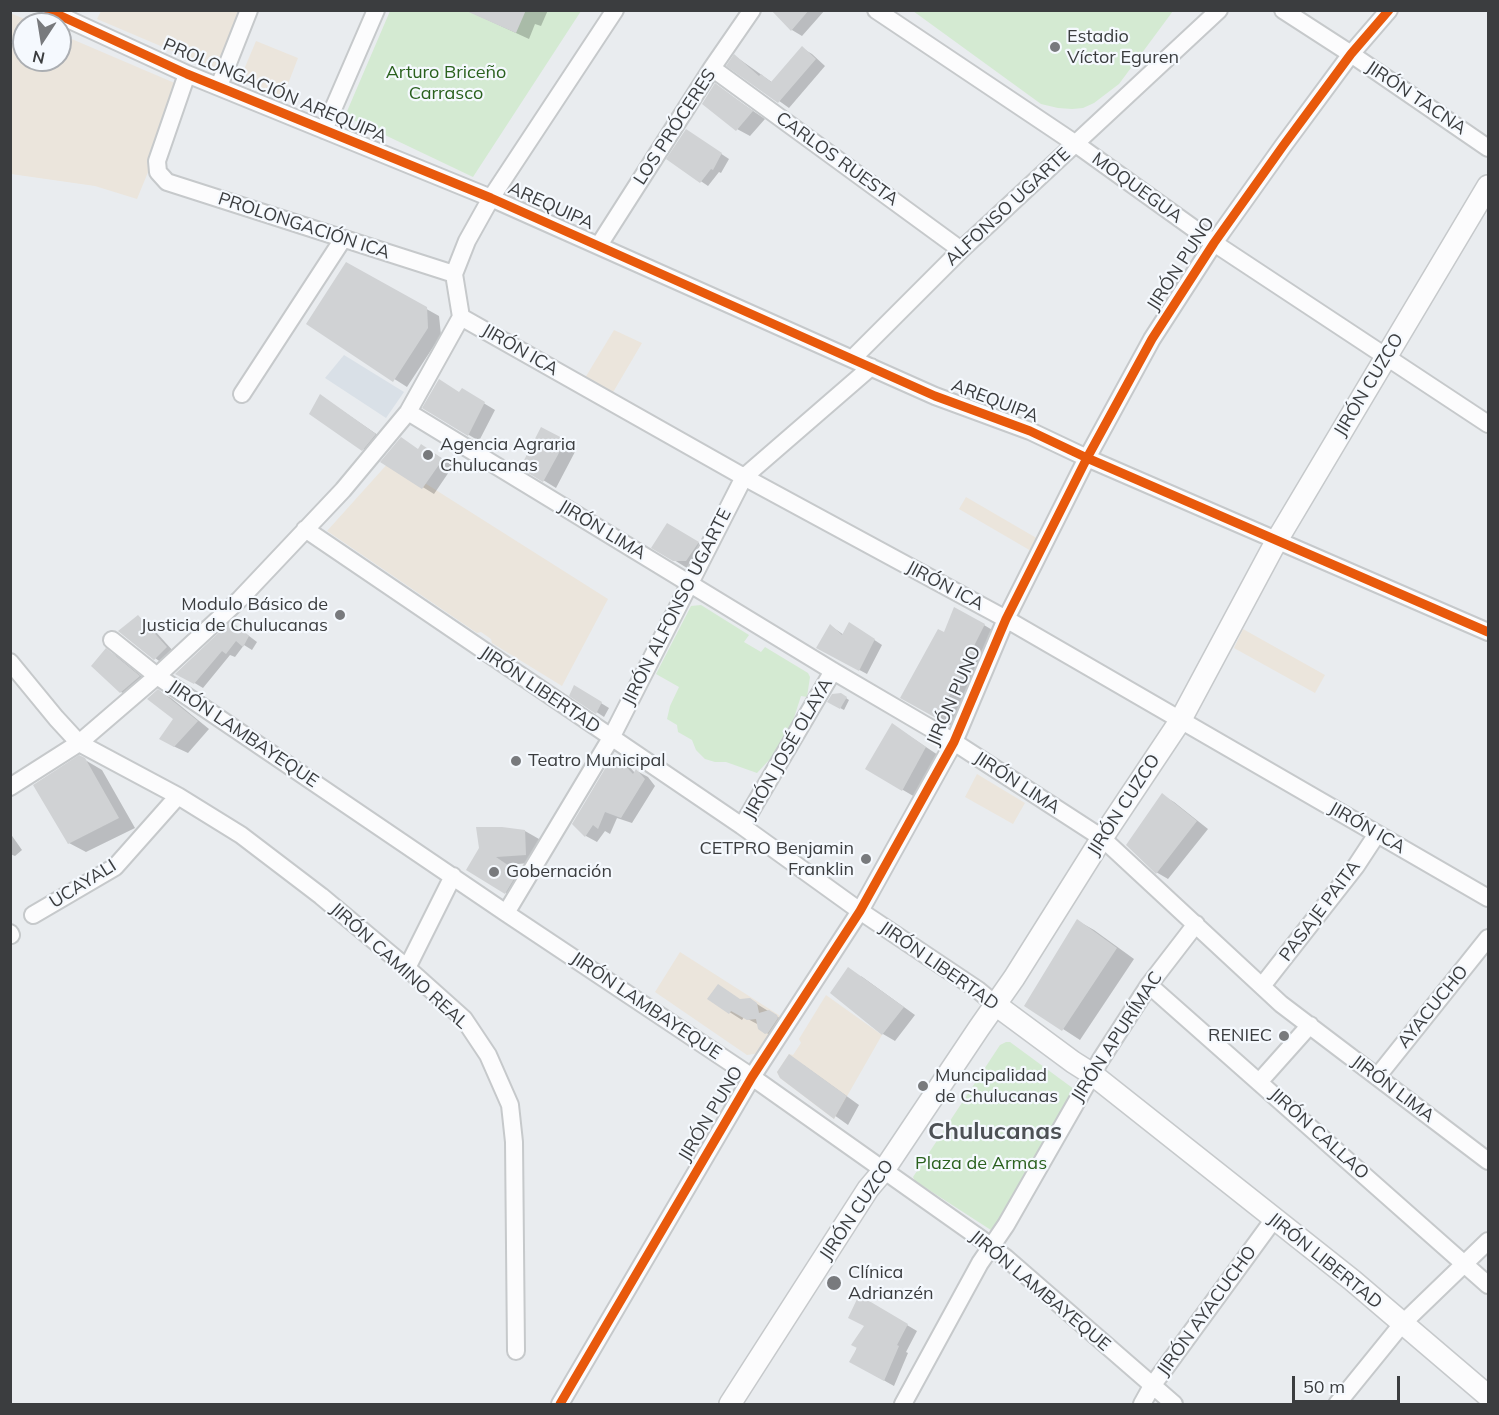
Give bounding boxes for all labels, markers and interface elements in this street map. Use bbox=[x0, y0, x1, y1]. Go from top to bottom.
north arrow bbox=[12, 12, 72, 72]
place label: Estadio Víctor Eguren bbox=[1067, 26, 1179, 68]
street label: PROLONGACIÓN AREQUIPA bbox=[160, 34, 390, 148]
marker: Estadio Víctor Eguren bbox=[1048, 40, 1062, 54]
text: N bbox=[31, 47, 47, 69]
street label: JIRÓN TACNA bbox=[1362, 56, 1470, 140]
park label: Arturo Briceño Carrasco bbox=[386, 62, 506, 104]
street label: LOS PRÓCERES bbox=[629, 65, 721, 189]
street label: CARLOS RUESTA bbox=[771, 107, 903, 211]
street label: ALFONSO UGARTE bbox=[941, 143, 1075, 271]
street label: MOQUEGUA bbox=[1088, 148, 1186, 228]
street label: AREQUIPA bbox=[505, 178, 597, 234]
street label: PROLONGACIÓN ICA bbox=[215, 188, 393, 264]
street label: JIRÓN PUNO bbox=[1143, 213, 1219, 315]
street label: JIRÓN ICA bbox=[478, 319, 562, 381]
street label: JIRÓN CUZCO bbox=[1330, 329, 1408, 441]
street label: AREQUIPA bbox=[948, 375, 1042, 427]
place label: Agencia Agraria Chulucanas bbox=[440, 434, 576, 476]
marker: Agencia Agraria Chulucanas bbox=[421, 448, 435, 462]
street label: JIRÓN LIMA bbox=[554, 495, 650, 565]
street label: JIRÓN ALFONSO UGARTE bbox=[618, 505, 736, 709]
street label: JIRÓN ICA bbox=[902, 557, 988, 615]
place label: Modulo Básico de Justicia de Chulucanas bbox=[140, 594, 328, 636]
marker: Modulo Básico de Justicia de Chulucanas bbox=[333, 608, 347, 622]
street label: JIRÓN LIBERTAD bbox=[476, 642, 604, 738]
street label: JIRÓN PUNO bbox=[922, 643, 986, 749]
street label: JIRÓN JOSÉ OLAYA bbox=[739, 674, 837, 824]
street label: JIRÓN LAMBAYEQUE bbox=[164, 676, 322, 792]
street label: JIRÓN LIMA bbox=[970, 747, 1064, 819]
place label: Teatro Municipal bbox=[528, 750, 666, 772]
street label: JIRÓN CUZCO bbox=[1083, 750, 1165, 860]
marker: Teatro Municipal bbox=[509, 754, 523, 768]
street label: JIRÓN ICA bbox=[1325, 797, 1409, 859]
place label: CETPRO Benjamin Franklin bbox=[699, 838, 854, 880]
marker: CETPRO Benjamin Franklin bbox=[859, 852, 873, 866]
street label: UCAYALI bbox=[46, 855, 120, 913]
street label: PASAJE PAITA bbox=[1275, 856, 1365, 966]
place label: Gobernación bbox=[506, 861, 612, 883]
marker: Gobernación bbox=[487, 865, 501, 879]
street label: JIRÓN CAMINO REAL bbox=[326, 898, 472, 1034]
street label: JIRÓN LIBERTAD bbox=[875, 917, 1003, 1015]
street label: JIRÓN LAMBAYEQUE bbox=[567, 948, 725, 1064]
street label: AYACUCHO bbox=[1393, 961, 1473, 1053]
street label: JIRÓN APURÍMAC bbox=[1067, 968, 1167, 1106]
place label: RENIEC bbox=[1208, 1025, 1272, 1047]
marker: RENIEC bbox=[1277, 1029, 1291, 1043]
street label: JIRÓN LIMA bbox=[1347, 1051, 1439, 1127]
street label: JIRÓN PUNO bbox=[674, 1062, 748, 1166]
place label: Muncipalidad de Chulucanas bbox=[935, 1065, 1058, 1108]
marker: Muncipalidad de Chulucanas bbox=[916, 1079, 930, 1093]
street label: JIRÓN CALLAO bbox=[1265, 1084, 1373, 1184]
district label: Chulucanas bbox=[928, 1118, 1062, 1146]
park label: Plaza de Armas bbox=[915, 1153, 1047, 1175]
street label: JIRÓN CUZCO bbox=[815, 1156, 899, 1264]
street label: JIRÓN LIBERTAD bbox=[1264, 1208, 1386, 1314]
street label: JIRÓN LAMBAYEQUE bbox=[965, 1226, 1115, 1356]
street label: JIRÓN AYACUCHO bbox=[1153, 1242, 1261, 1380]
place label: Clínica Adrianzén bbox=[848, 1262, 934, 1304]
marker: Clínica Adrianzén bbox=[825, 1274, 843, 1292]
scale bar bbox=[1295, 1364, 1403, 1402]
text: 50 m bbox=[1303, 1375, 1345, 1398]

